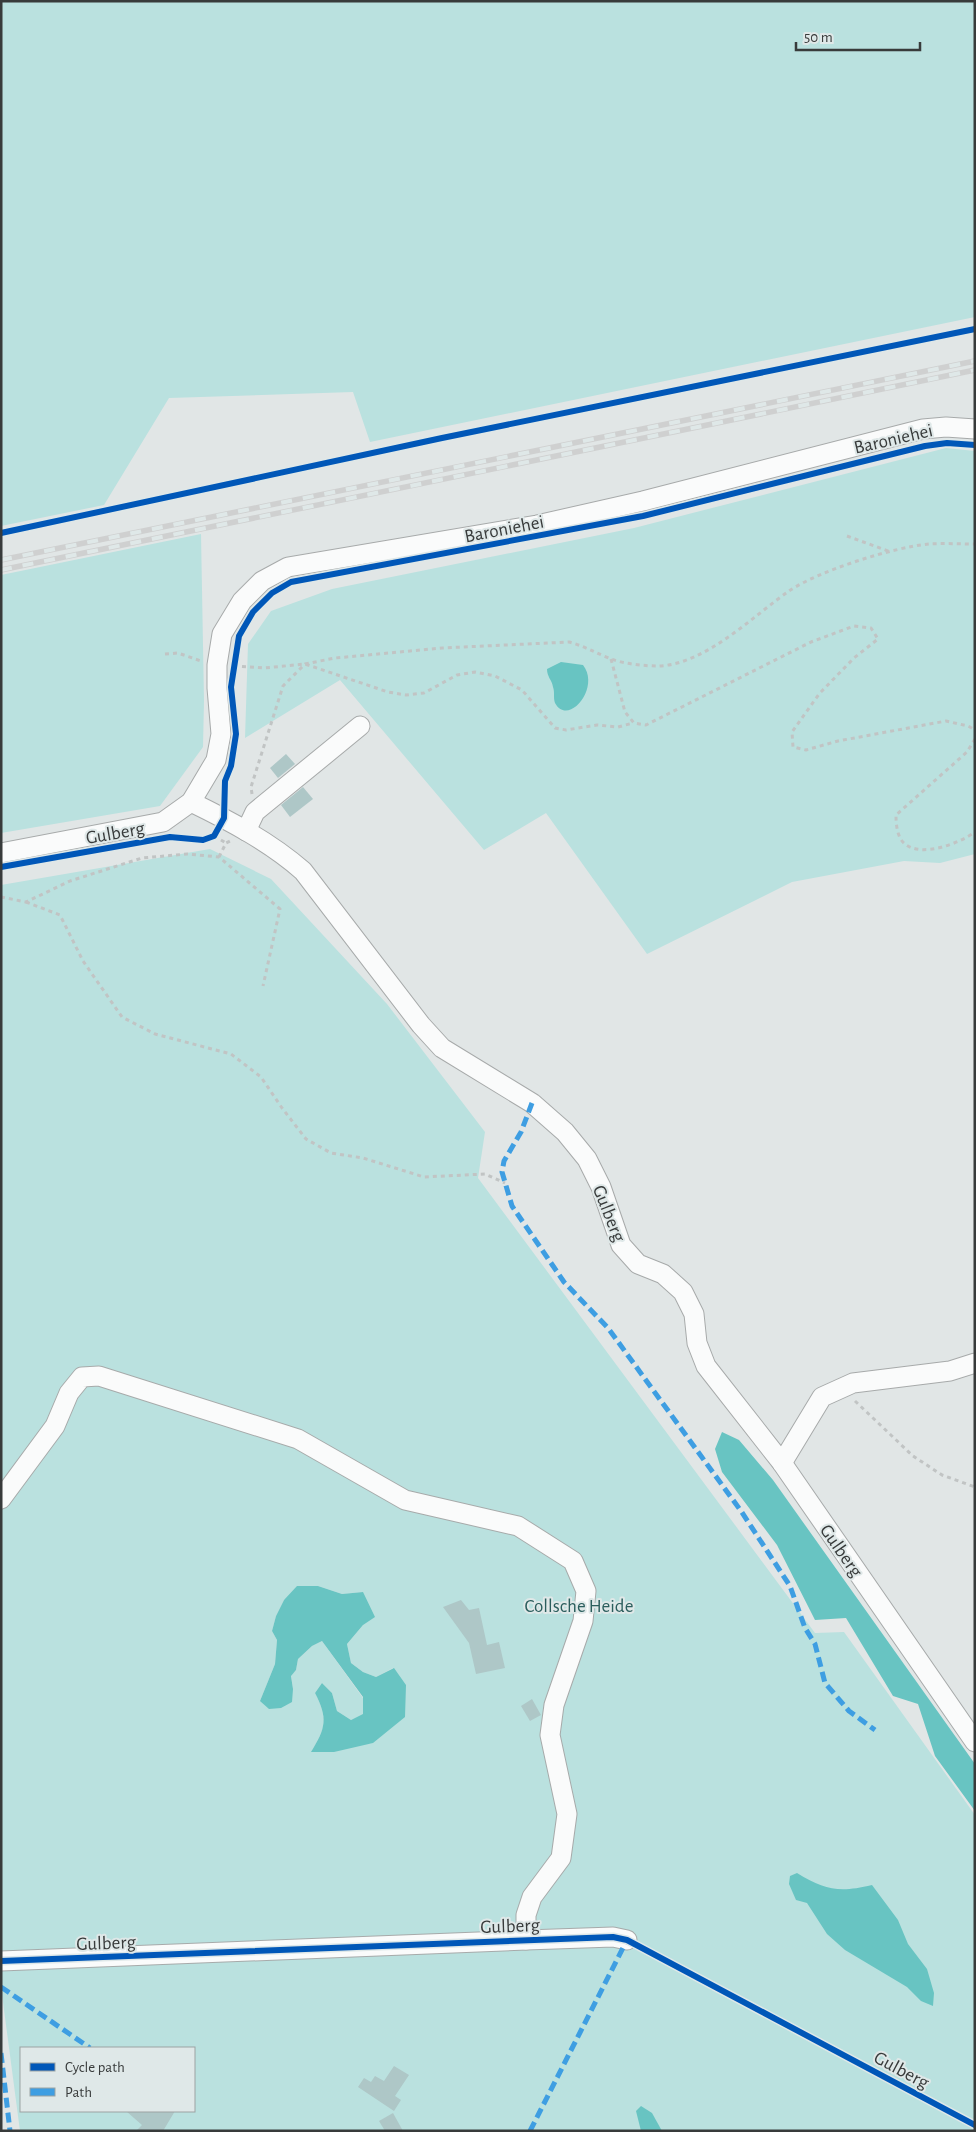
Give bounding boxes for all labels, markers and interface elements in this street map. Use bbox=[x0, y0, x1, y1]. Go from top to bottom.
scale bar bbox=[796, 20, 920, 52]
text: 50 m bbox=[804, 30, 833, 45]
street label: Baroniehei bbox=[852, 421, 935, 458]
street label: Baroniehei bbox=[463, 512, 546, 546]
street label: Gulberg bbox=[84, 819, 147, 848]
street label: Gulberg bbox=[589, 1182, 629, 1245]
street label: Gulberg bbox=[816, 1521, 866, 1581]
park label: Collsche Heide bbox=[525, 1597, 633, 1616]
street label: Gulberg bbox=[480, 1916, 541, 1937]
street label: Gulberg bbox=[76, 1933, 137, 1954]
legend bbox=[20, 2047, 195, 2112]
street label: Gulberg bbox=[871, 2048, 933, 2093]
text: Cycle path bbox=[65, 2060, 125, 2075]
text: Path bbox=[65, 2085, 92, 2100]

